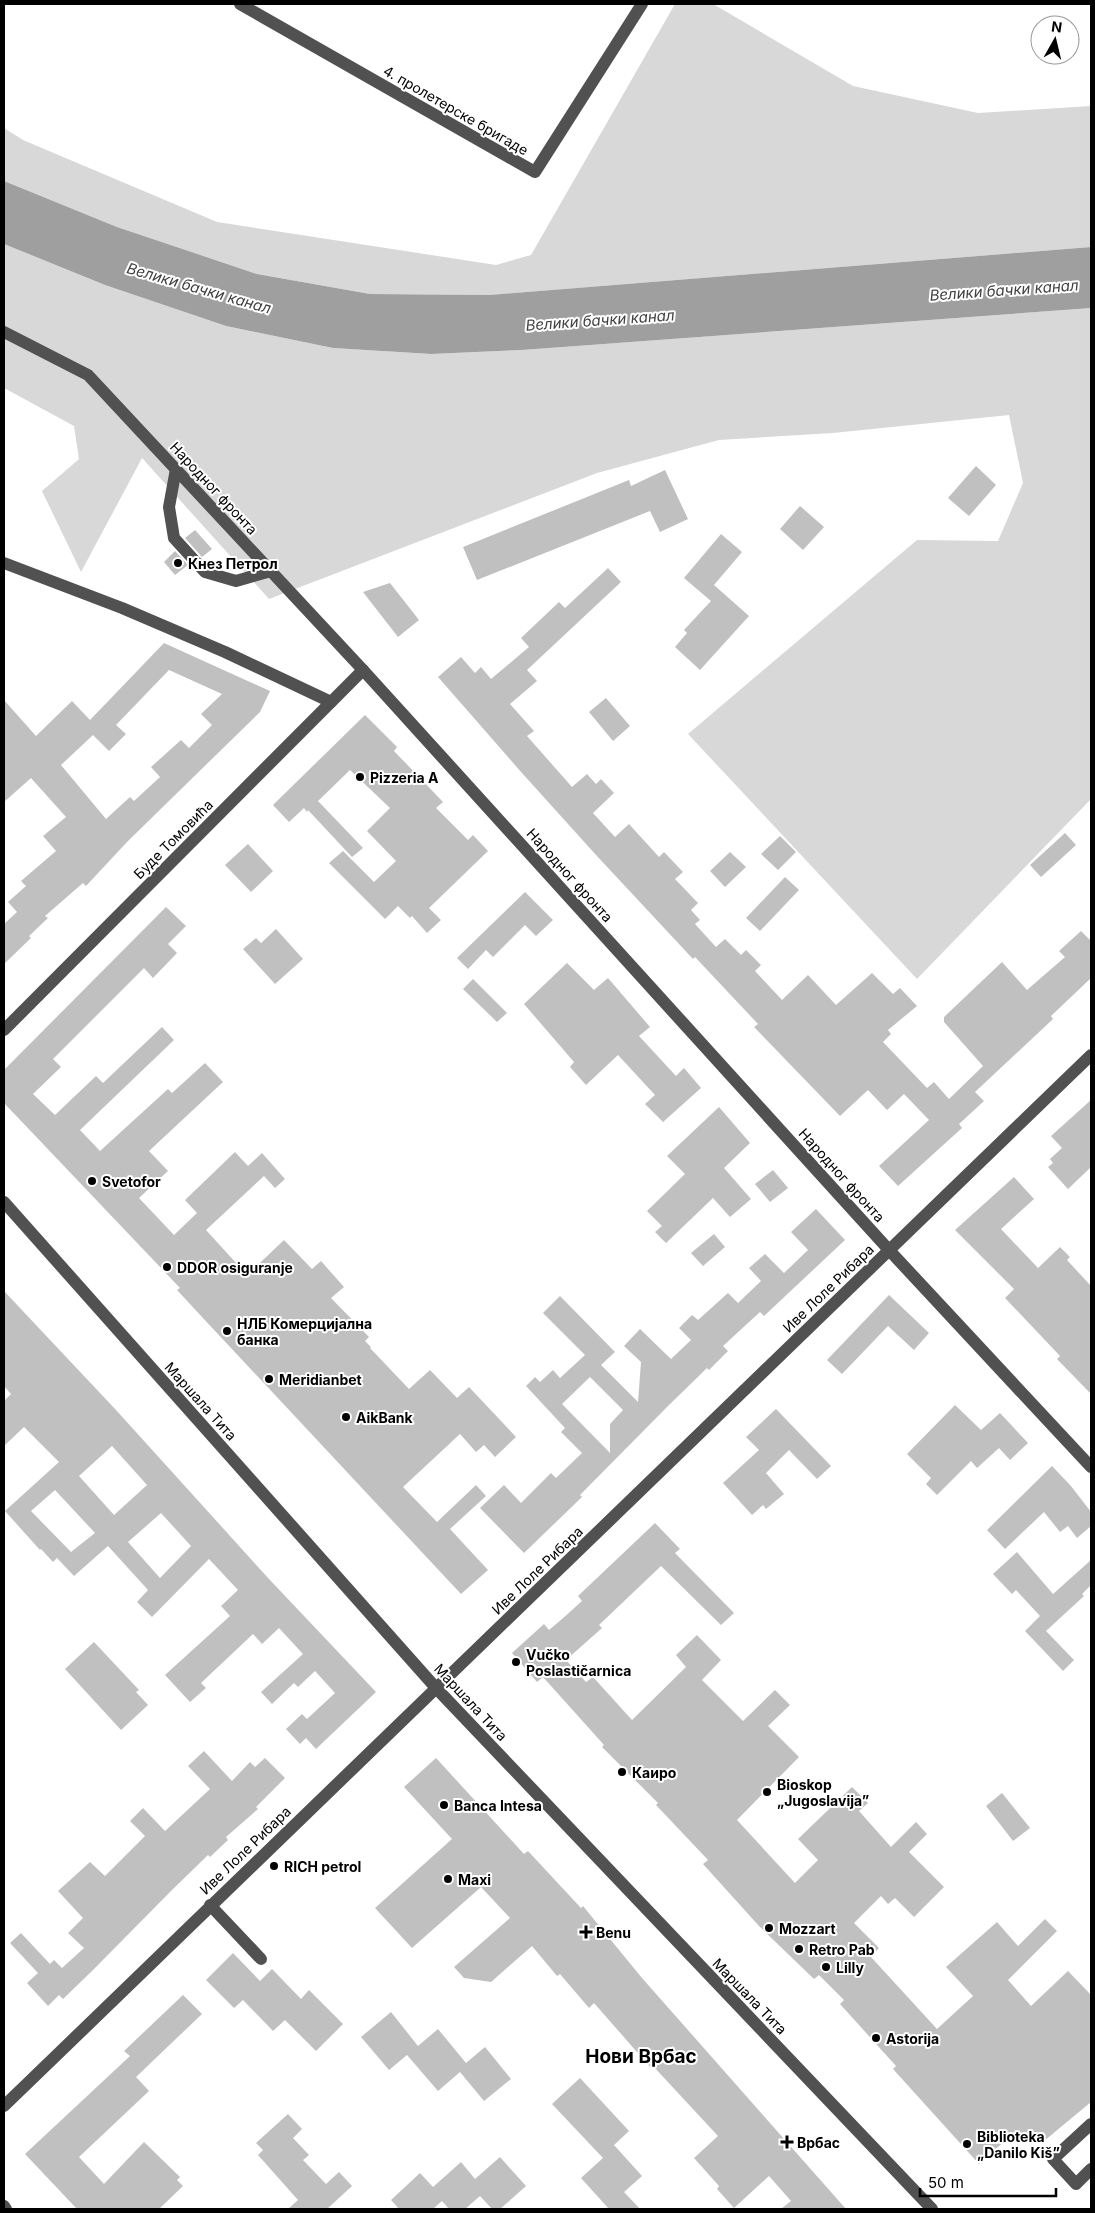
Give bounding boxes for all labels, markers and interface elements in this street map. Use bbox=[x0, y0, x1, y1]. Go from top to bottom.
north arrow bbox=[1030, 15, 1080, 65]
text: N bbox=[1050, 17, 1063, 36]
street label: 4. пролетерске бригаде bbox=[381, 62, 531, 158]
water label: Велики бачки канал bbox=[125, 258, 274, 318]
water label: Велики бачки канал bbox=[929, 275, 1079, 305]
water label: Велики бачки канал bbox=[525, 305, 675, 335]
street label: Народног фронта bbox=[167, 438, 261, 538]
place label: Кнез Петрол bbox=[188, 555, 278, 572]
marker: Кнез Петрол bbox=[172, 557, 184, 569]
place label: Pizzeria A bbox=[370, 769, 439, 786]
marker: Pizzeria A bbox=[354, 771, 366, 783]
street label: Буде Томовића bbox=[130, 796, 216, 882]
street label: Народног фронта bbox=[524, 825, 616, 925]
street label: Народног фронта bbox=[796, 1125, 888, 1225]
place label: Svetofor bbox=[102, 1173, 161, 1190]
marker: Svetofor bbox=[86, 1175, 98, 1187]
street label: Иве Лоле Рибара bbox=[779, 1240, 877, 1336]
place label: DDOR osiguranje bbox=[177, 1259, 293, 1276]
marker: DDOR osiguranje bbox=[161, 1261, 173, 1273]
place label: НЛБ Комерцијална банка bbox=[237, 1315, 372, 1348]
marker: НЛБ Комерцијална банка bbox=[221, 1325, 233, 1337]
street label: Маршала Тита bbox=[161, 1358, 241, 1444]
place label: Meridianbet bbox=[279, 1371, 362, 1388]
marker: Meridianbet bbox=[263, 1373, 275, 1385]
place label: AikBank bbox=[356, 1409, 414, 1426]
marker: AikBank bbox=[340, 1411, 352, 1423]
street label: Иве Лоле Рибара bbox=[488, 1522, 586, 1618]
place label: Vučko Poslastičarnica bbox=[526, 1646, 631, 1679]
marker: Vučko Poslastičarnica bbox=[510, 1656, 522, 1668]
street label: Маршала Тита bbox=[431, 1660, 511, 1744]
place label: Каиро bbox=[632, 1764, 677, 1781]
marker: Каиро bbox=[616, 1766, 628, 1778]
place label: Bioskop „Jugoslavija” bbox=[777, 1776, 869, 1809]
marker: Bioskop „Jugoslavija” bbox=[761, 1786, 773, 1798]
place label: Banca Intesa bbox=[454, 1797, 542, 1814]
marker: Banca Intesa bbox=[438, 1799, 450, 1811]
street label: Иве Лоле Рибара bbox=[196, 1802, 294, 1898]
place label: RICH petrol bbox=[284, 1858, 361, 1875]
marker: RICH petrol bbox=[268, 1860, 280, 1872]
place label: Maxi bbox=[458, 1871, 491, 1888]
marker: Maxi bbox=[442, 1873, 454, 1885]
place label: Mozzart bbox=[779, 1920, 836, 1937]
marker: Mozzart bbox=[763, 1922, 775, 1934]
place label: Benu bbox=[596, 1924, 631, 1941]
marker: Benu bbox=[580, 1926, 592, 1938]
place label: Retro Pab bbox=[809, 1941, 875, 1958]
marker: Retro Pab bbox=[793, 1943, 805, 1955]
street label: Маршала Тита bbox=[709, 1954, 791, 2038]
place label: Lilly bbox=[836, 1959, 864, 1976]
marker: Lilly bbox=[820, 1961, 832, 1973]
place label: Astorija bbox=[886, 2030, 939, 2047]
marker: Astorija bbox=[870, 2032, 882, 2044]
district label: Нови Врбас bbox=[585, 2045, 697, 2068]
place label: Biblioteka „Danilo Kiš” bbox=[977, 2128, 1060, 2161]
place label: Врбас bbox=[797, 2134, 840, 2151]
marker: Врбас bbox=[781, 2136, 793, 2148]
marker: Biblioteka „Danilo Kiš” bbox=[961, 2138, 973, 2150]
scale bar bbox=[920, 2166, 1056, 2198]
text: 50 m bbox=[928, 2173, 964, 2192]

